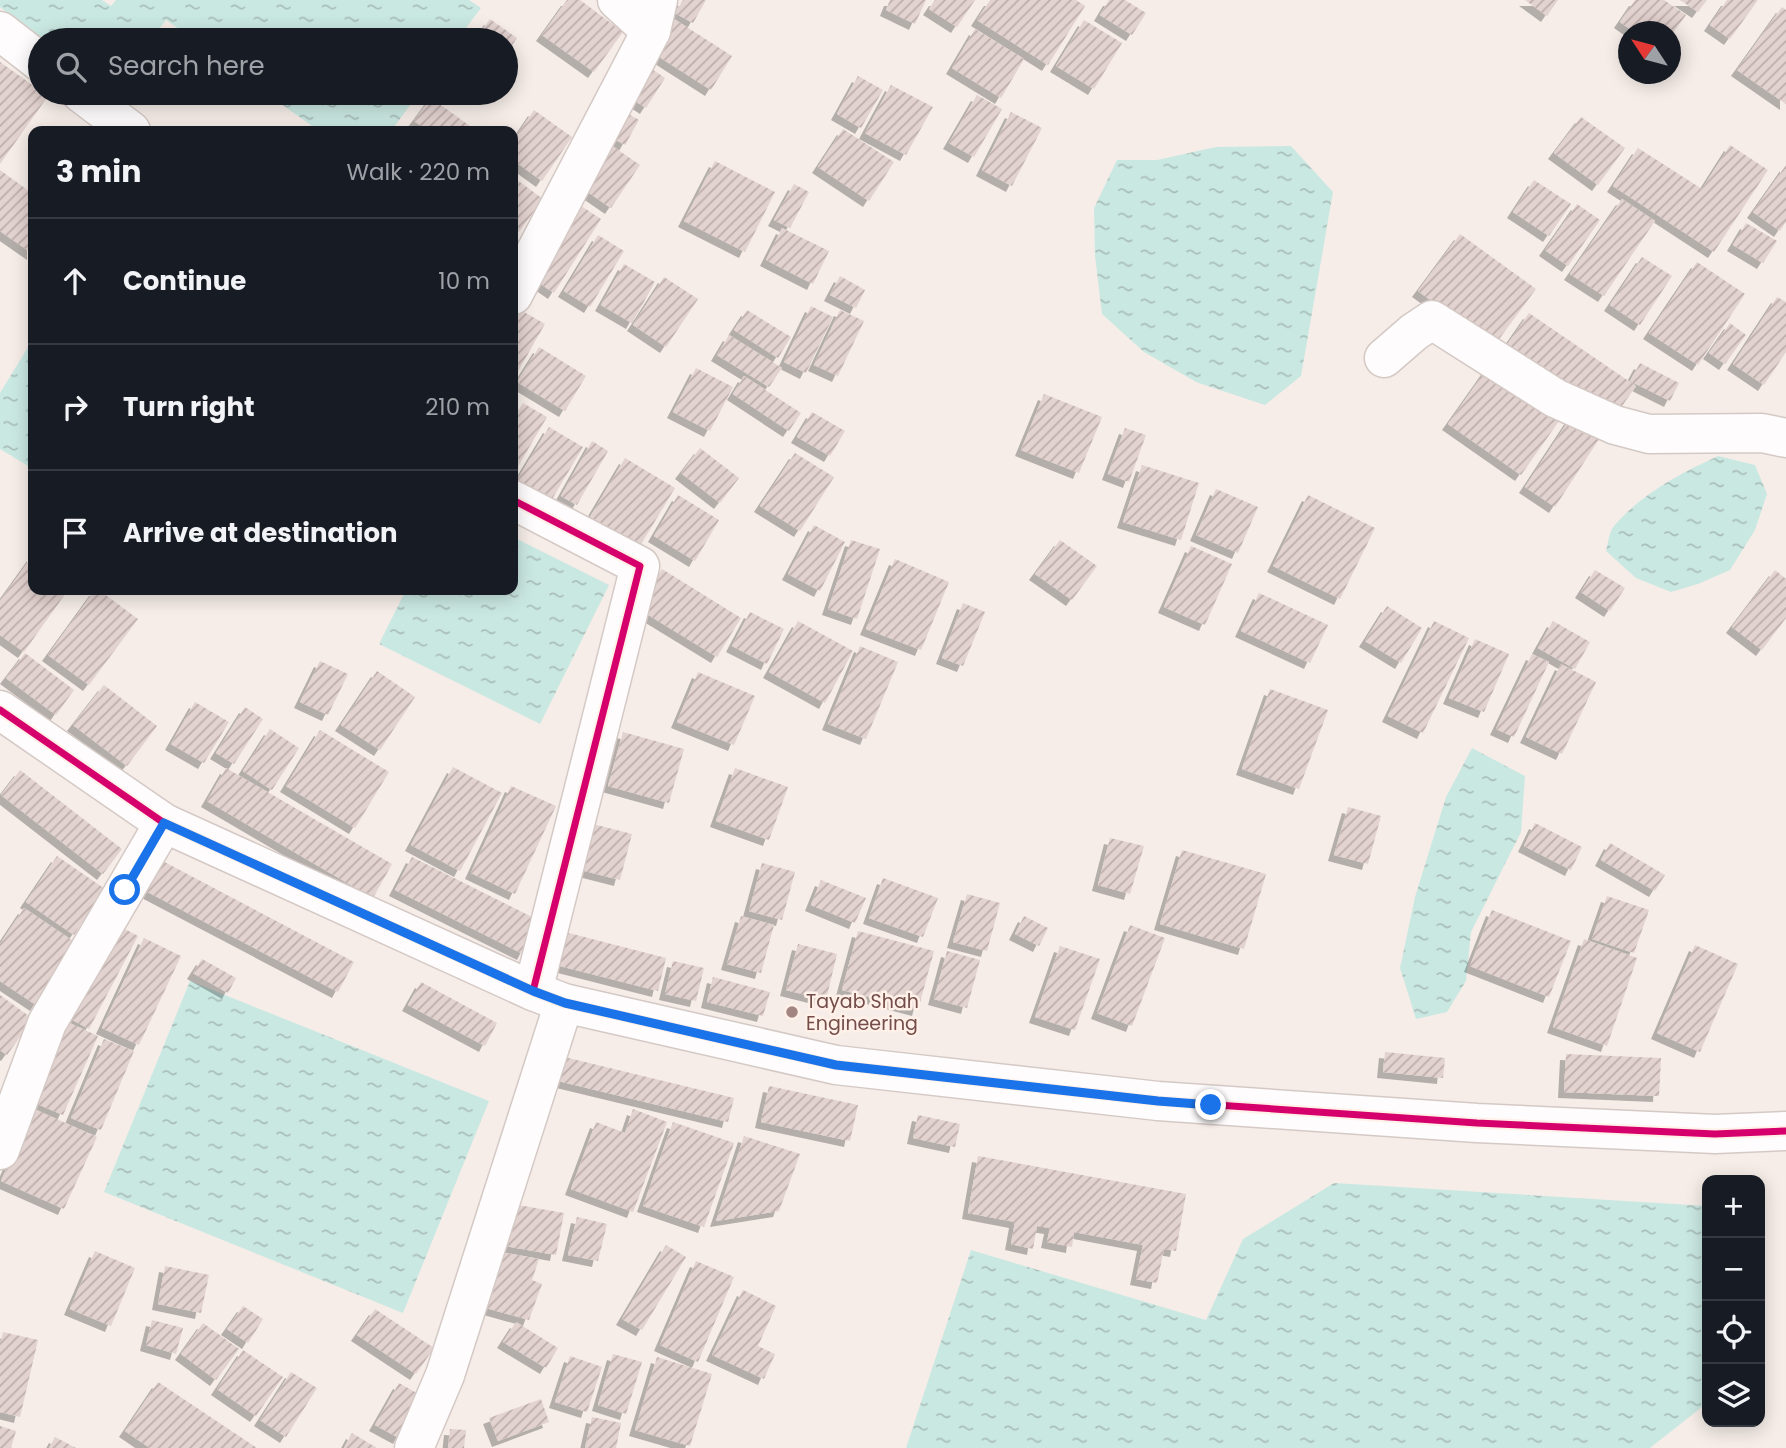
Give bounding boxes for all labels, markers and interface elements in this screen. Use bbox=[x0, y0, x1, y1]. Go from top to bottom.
north arrow bbox=[1618, 21, 1681, 84]
search box bbox=[28, 28, 518, 105]
icon: search bbox=[52, 48, 90, 86]
text: Search here bbox=[108, 48, 265, 84]
text: 3 min bbox=[56, 150, 141, 193]
text: Walk · 220 m bbox=[347, 156, 490, 188]
icon: ahead bbox=[56, 262, 94, 300]
text: Continue bbox=[123, 263, 246, 299]
text: 10 m bbox=[438, 265, 490, 297]
icon: right bbox=[56, 388, 94, 426]
text: Turn right bbox=[123, 389, 255, 425]
text: 210 m bbox=[425, 391, 490, 423]
icon: arrive bbox=[56, 514, 94, 552]
text: Arrive at destination bbox=[123, 515, 398, 551]
route start bbox=[109, 874, 140, 905]
place label: Tayab Shah Engineering bbox=[806, 988, 919, 1037]
marker: Tayab Shah Engineering bbox=[784, 1004, 800, 1020]
route end bbox=[1195, 1089, 1226, 1120]
map controls bbox=[1702, 1175, 1765, 1427]
button: + bbox=[1702, 1175, 1765, 1238]
button: − bbox=[1702, 1238, 1765, 1301]
button: locate bbox=[1702, 1301, 1765, 1364]
button: layers bbox=[1702, 1364, 1765, 1427]

